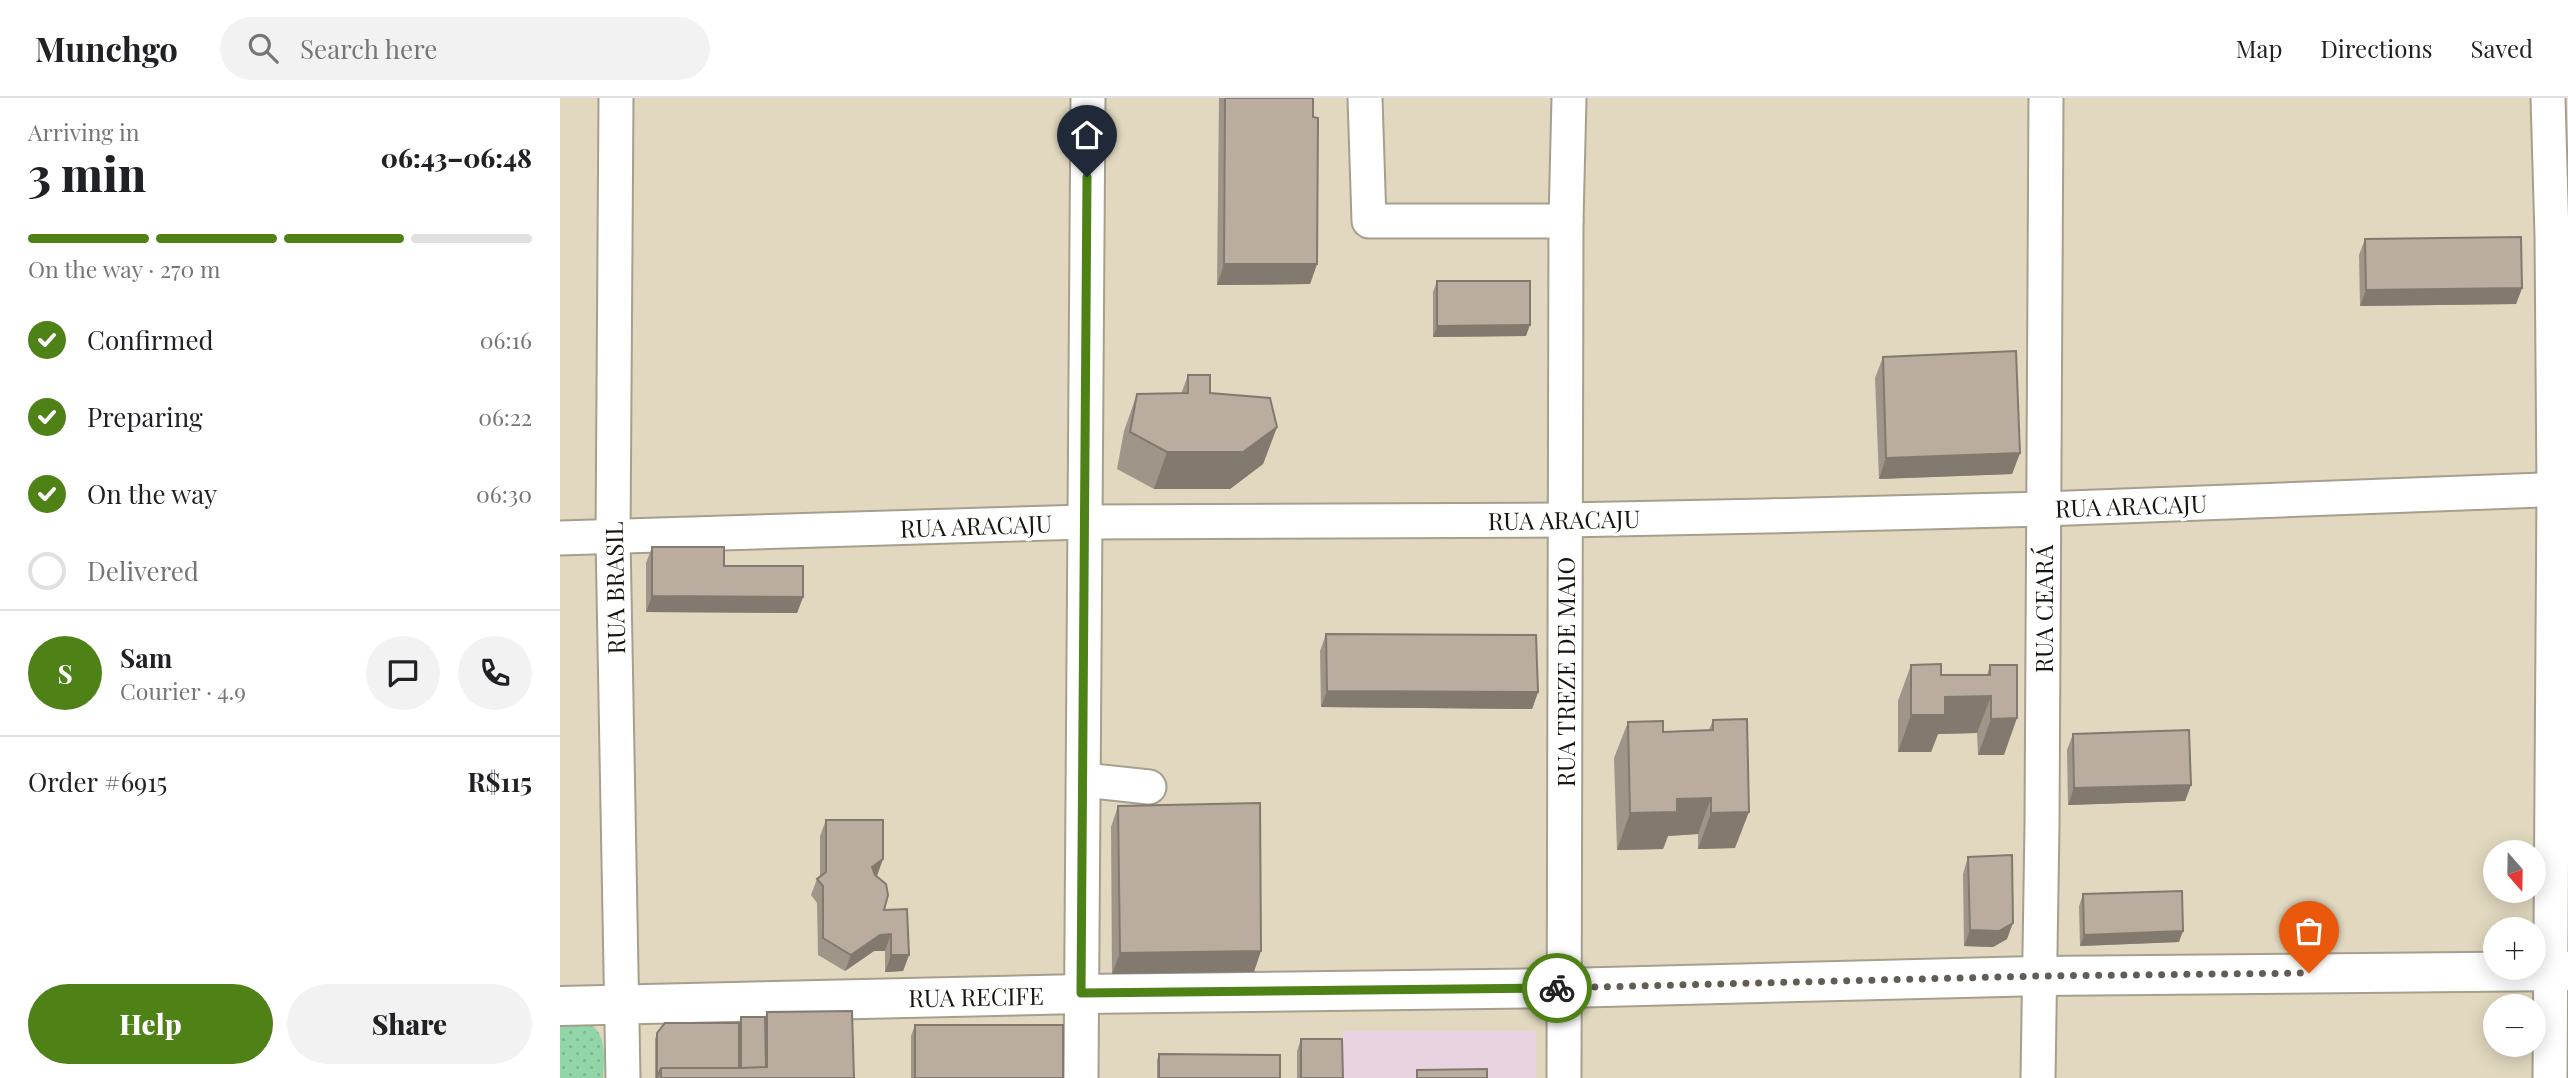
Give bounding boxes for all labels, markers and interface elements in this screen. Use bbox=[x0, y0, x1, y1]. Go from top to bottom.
search box bbox=[220, 17, 710, 80]
text: Munchgo bbox=[35, 26, 178, 70]
icon: search bbox=[244, 29, 282, 67]
text: Search here bbox=[300, 31, 437, 66]
text: Map bbox=[2236, 32, 2282, 64]
text: Directions bbox=[2320, 32, 2433, 64]
text: Saved bbox=[2471, 32, 2533, 64]
pin bbox=[1057, 105, 1117, 177]
text: Arriving in bbox=[28, 116, 140, 147]
icon: home bbox=[1068, 116, 1106, 154]
text: 06:43–06:48 bbox=[381, 140, 532, 175]
text: 3 min bbox=[28, 142, 146, 204]
text: On the way · 270 m bbox=[28, 253, 220, 284]
icon: check bbox=[28, 321, 66, 359]
text: Confirmed bbox=[87, 322, 214, 357]
text: 06:16 bbox=[480, 324, 532, 355]
icon: check bbox=[28, 398, 66, 436]
text: Preparing bbox=[87, 399, 203, 434]
text: 06:22 bbox=[478, 401, 532, 432]
icon: check bbox=[28, 475, 66, 513]
text: On the way bbox=[87, 476, 217, 511]
text: 06:30 bbox=[476, 478, 532, 509]
street label: RUA ARACAJU bbox=[2054, 486, 2208, 524]
street label: RUA ARACAJU bbox=[1488, 502, 1640, 536]
street label: RUA ARACAJU bbox=[899, 506, 1053, 544]
street label: RUA BRASIL bbox=[597, 521, 631, 655]
street label: RUA CEARÁ bbox=[2027, 544, 2059, 673]
text: Delivered bbox=[87, 553, 199, 588]
street label: RUA TREZE DE MAIO bbox=[1549, 557, 1581, 787]
button: chat bbox=[366, 636, 440, 710]
button: phone bbox=[458, 636, 532, 710]
text: Sam bbox=[120, 640, 172, 675]
text: S bbox=[57, 656, 73, 691]
text: Courier · 4.9 bbox=[120, 675, 246, 706]
text: Order #6915 bbox=[28, 764, 167, 799]
text: R$115 bbox=[468, 764, 532, 799]
north arrow bbox=[2483, 840, 2546, 903]
map controls bbox=[2483, 840, 2546, 1057]
pin bbox=[2279, 901, 2339, 973]
icon: bag bbox=[2290, 912, 2328, 950]
button: + bbox=[2483, 917, 2546, 980]
courier bbox=[1522, 953, 1592, 1023]
icon: bike bbox=[1538, 969, 1576, 1007]
street label: RUA RECIFE bbox=[908, 979, 1044, 1013]
button: Help bbox=[28, 984, 273, 1064]
button: Share bbox=[287, 984, 532, 1064]
button: − bbox=[2483, 994, 2546, 1057]

